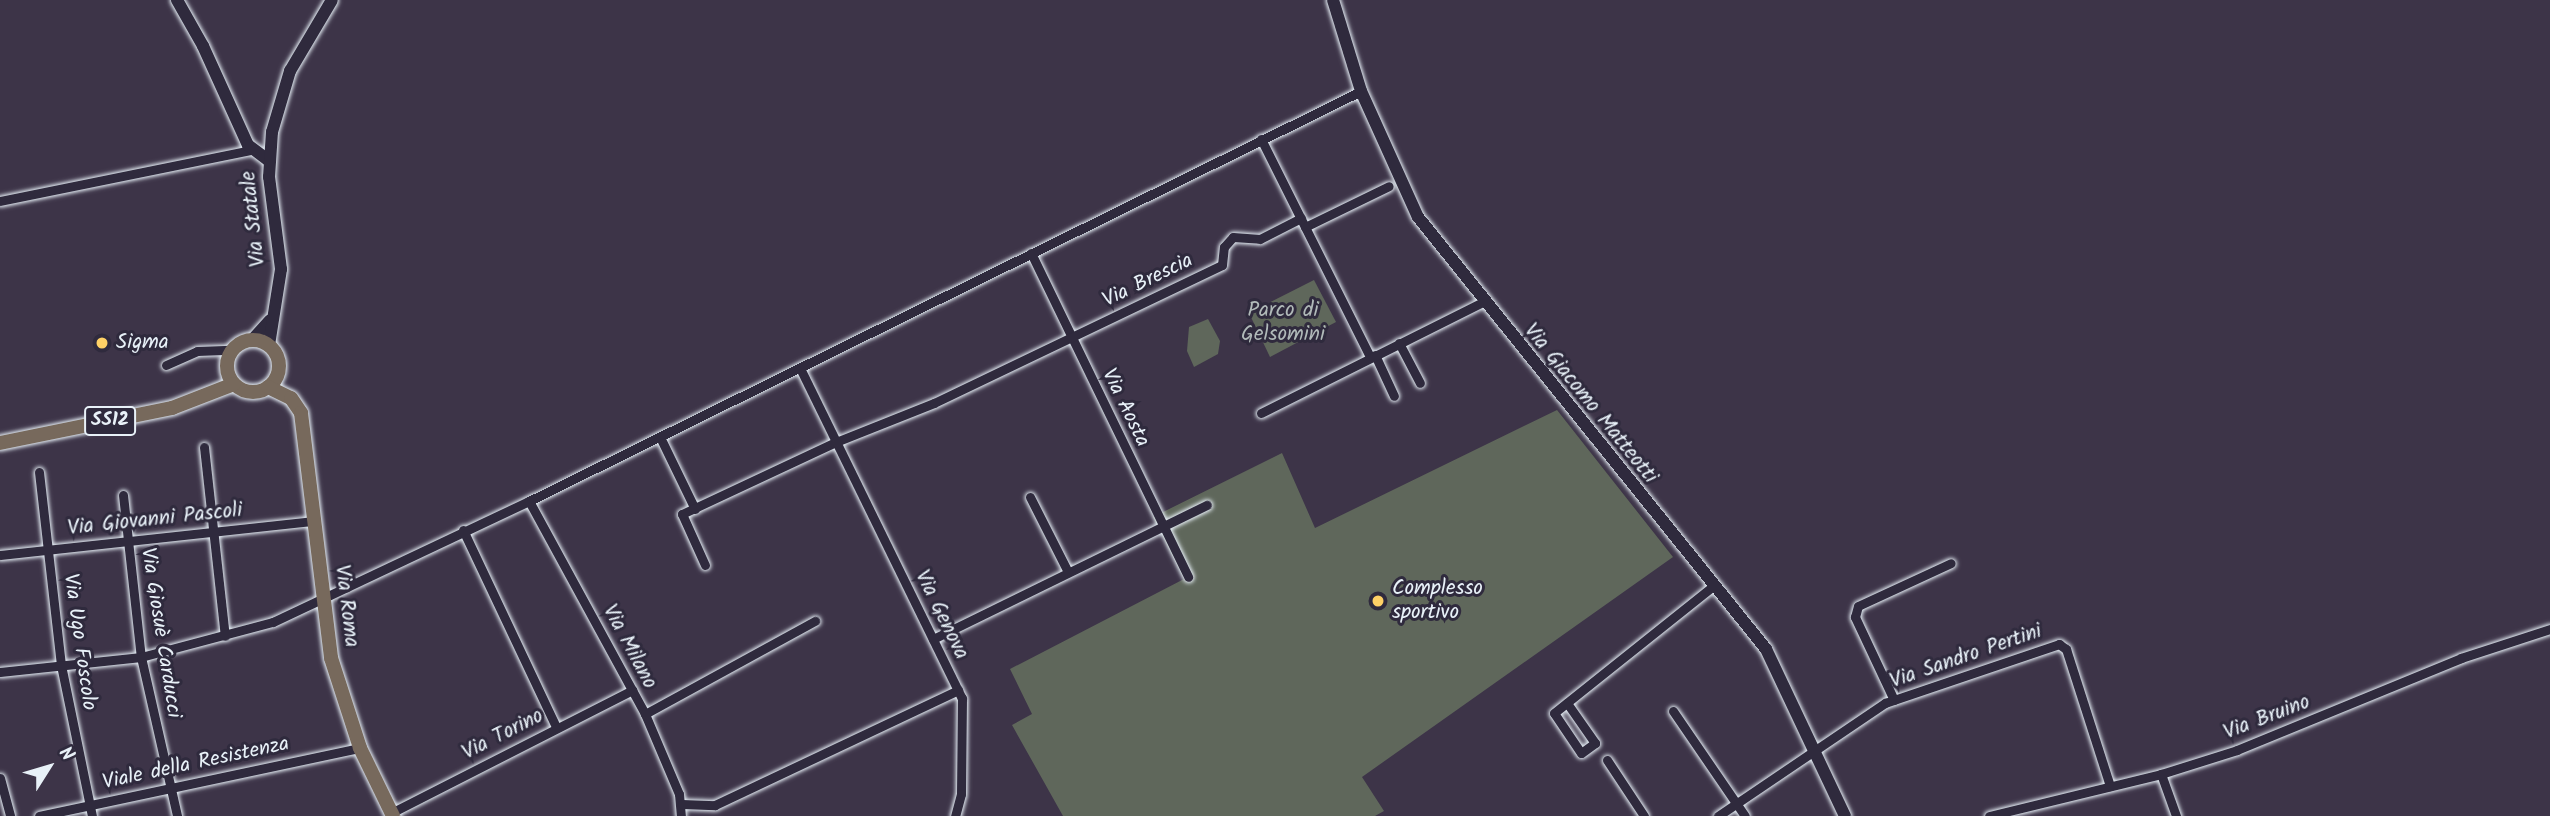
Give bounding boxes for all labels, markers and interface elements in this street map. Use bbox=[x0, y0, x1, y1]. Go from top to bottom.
street label: Via Statale bbox=[236, 170, 272, 268]
street label: Via Brescia bbox=[1099, 248, 1197, 314]
park label: Parco di Gelsomini bbox=[1241, 298, 1325, 348]
street label: Via Giacomo Matteotti bbox=[1518, 319, 1662, 489]
place label: Sigma bbox=[116, 330, 169, 356]
marker: Sigma bbox=[94, 335, 110, 351]
street label: Via Aosta bbox=[1095, 365, 1155, 451]
road number: SS12 bbox=[84, 406, 136, 436]
street label: Via Giovanni Pascoli bbox=[66, 498, 244, 542]
street label: Via Giosuè Carducci bbox=[134, 546, 186, 720]
street label: Via Roma bbox=[328, 563, 364, 649]
street label: Via Genova bbox=[909, 566, 973, 664]
street label: Via Ugo Foscolo bbox=[57, 572, 101, 712]
place label: Complesso sportivo bbox=[1392, 576, 1483, 626]
marker: Complesso sportivo bbox=[1370, 593, 1386, 609]
street label: Via Milano bbox=[596, 601, 662, 693]
street label: Via Sandro Pertini bbox=[1887, 619, 2045, 695]
street label: Via Bruino bbox=[2220, 690, 2314, 746]
street label: Via Torino bbox=[458, 704, 548, 766]
north arrow bbox=[14, 732, 84, 802]
street label: Viale della Resistenza bbox=[100, 732, 292, 796]
text: N bbox=[50, 741, 81, 768]

